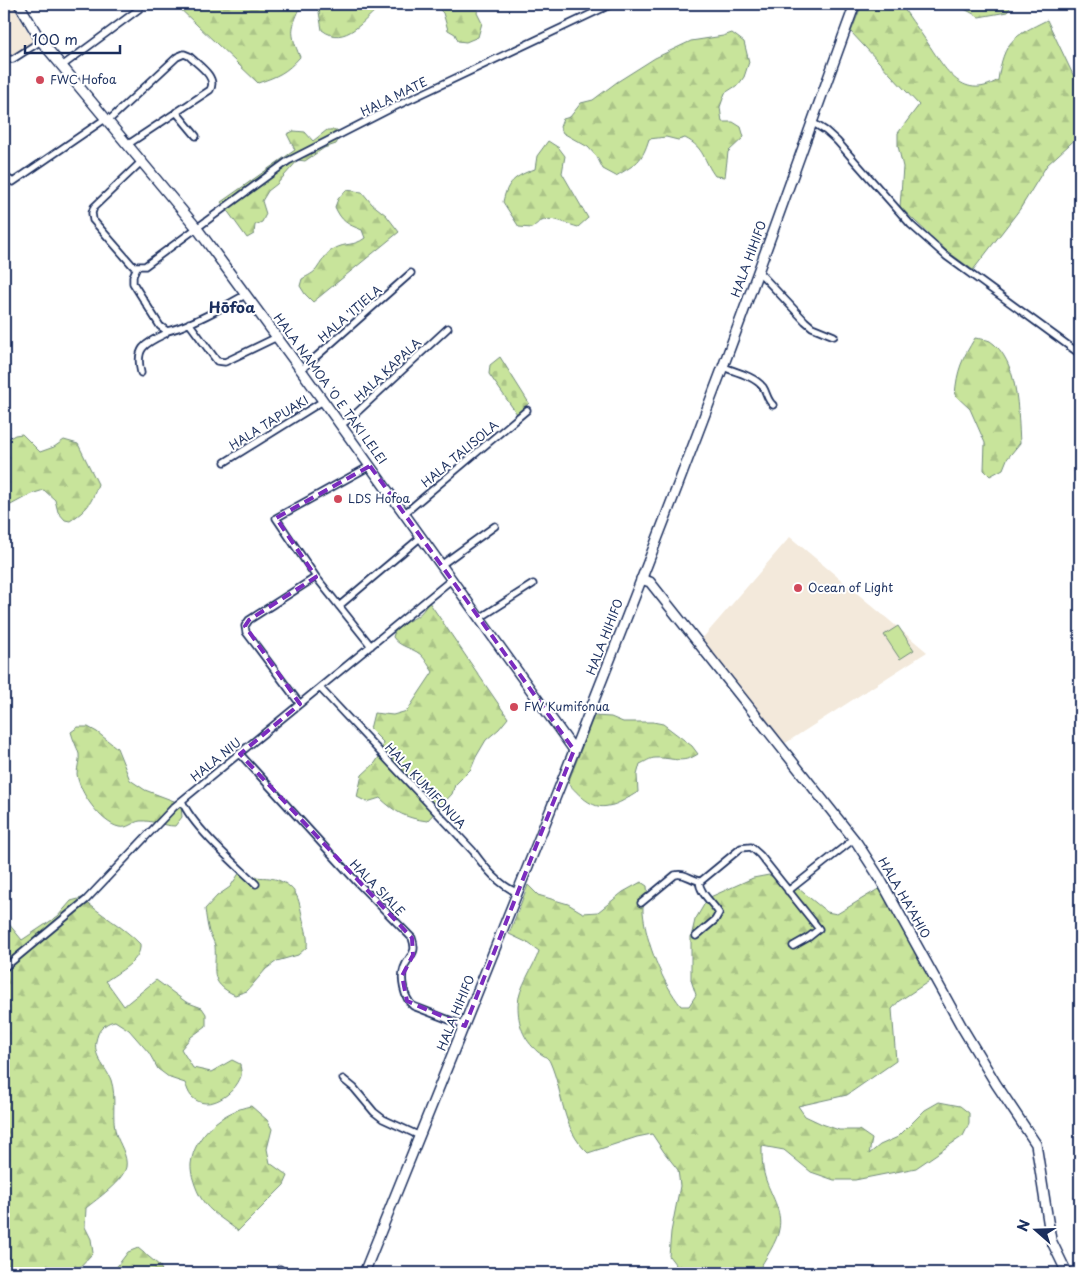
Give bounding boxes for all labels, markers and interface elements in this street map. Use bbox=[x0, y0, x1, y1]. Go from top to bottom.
scale bar bbox=[25, 22, 120, 54]
text: 100 m bbox=[32, 27, 78, 50]
place label: FWC Hofoa bbox=[50, 70, 117, 88]
street label: HALA MATE bbox=[357, 72, 430, 120]
marker: FWC Hofoa bbox=[34, 74, 46, 86]
street label: HALA HIHIFO bbox=[726, 218, 770, 300]
street label: HALA 'ITIELA bbox=[314, 280, 385, 346]
district label: Hōfoa bbox=[209, 295, 255, 318]
street label: HALA NAMOA 'O E TAKI LELEI bbox=[270, 309, 392, 468]
street label: HALA KAPALA bbox=[350, 333, 425, 405]
street label: HALA TAPUAKI bbox=[225, 390, 312, 454]
street label: HALA TALISOLA bbox=[417, 415, 502, 491]
place label: LDS Hofoa bbox=[348, 489, 410, 507]
marker: LDS Hofoa bbox=[332, 493, 344, 505]
place label: Ocean of Light bbox=[808, 578, 893, 596]
marker: Ocean of Light bbox=[792, 582, 804, 594]
street label: HALA HIHIFO bbox=[581, 596, 627, 677]
place label: FW Kumifonua bbox=[524, 697, 610, 715]
marker: FW Kumifonua bbox=[508, 701, 520, 713]
street label: HALA NIU bbox=[186, 733, 245, 785]
street label: HALA KUMIFONUA bbox=[381, 738, 470, 832]
street label: HALA HA'AHIO bbox=[874, 854, 935, 941]
street label: HALA SIALE bbox=[346, 855, 410, 920]
street label: HALA HIHIFO bbox=[432, 972, 478, 1053]
north arrow bbox=[1012, 1204, 1062, 1254]
text: N bbox=[1012, 1217, 1035, 1234]

